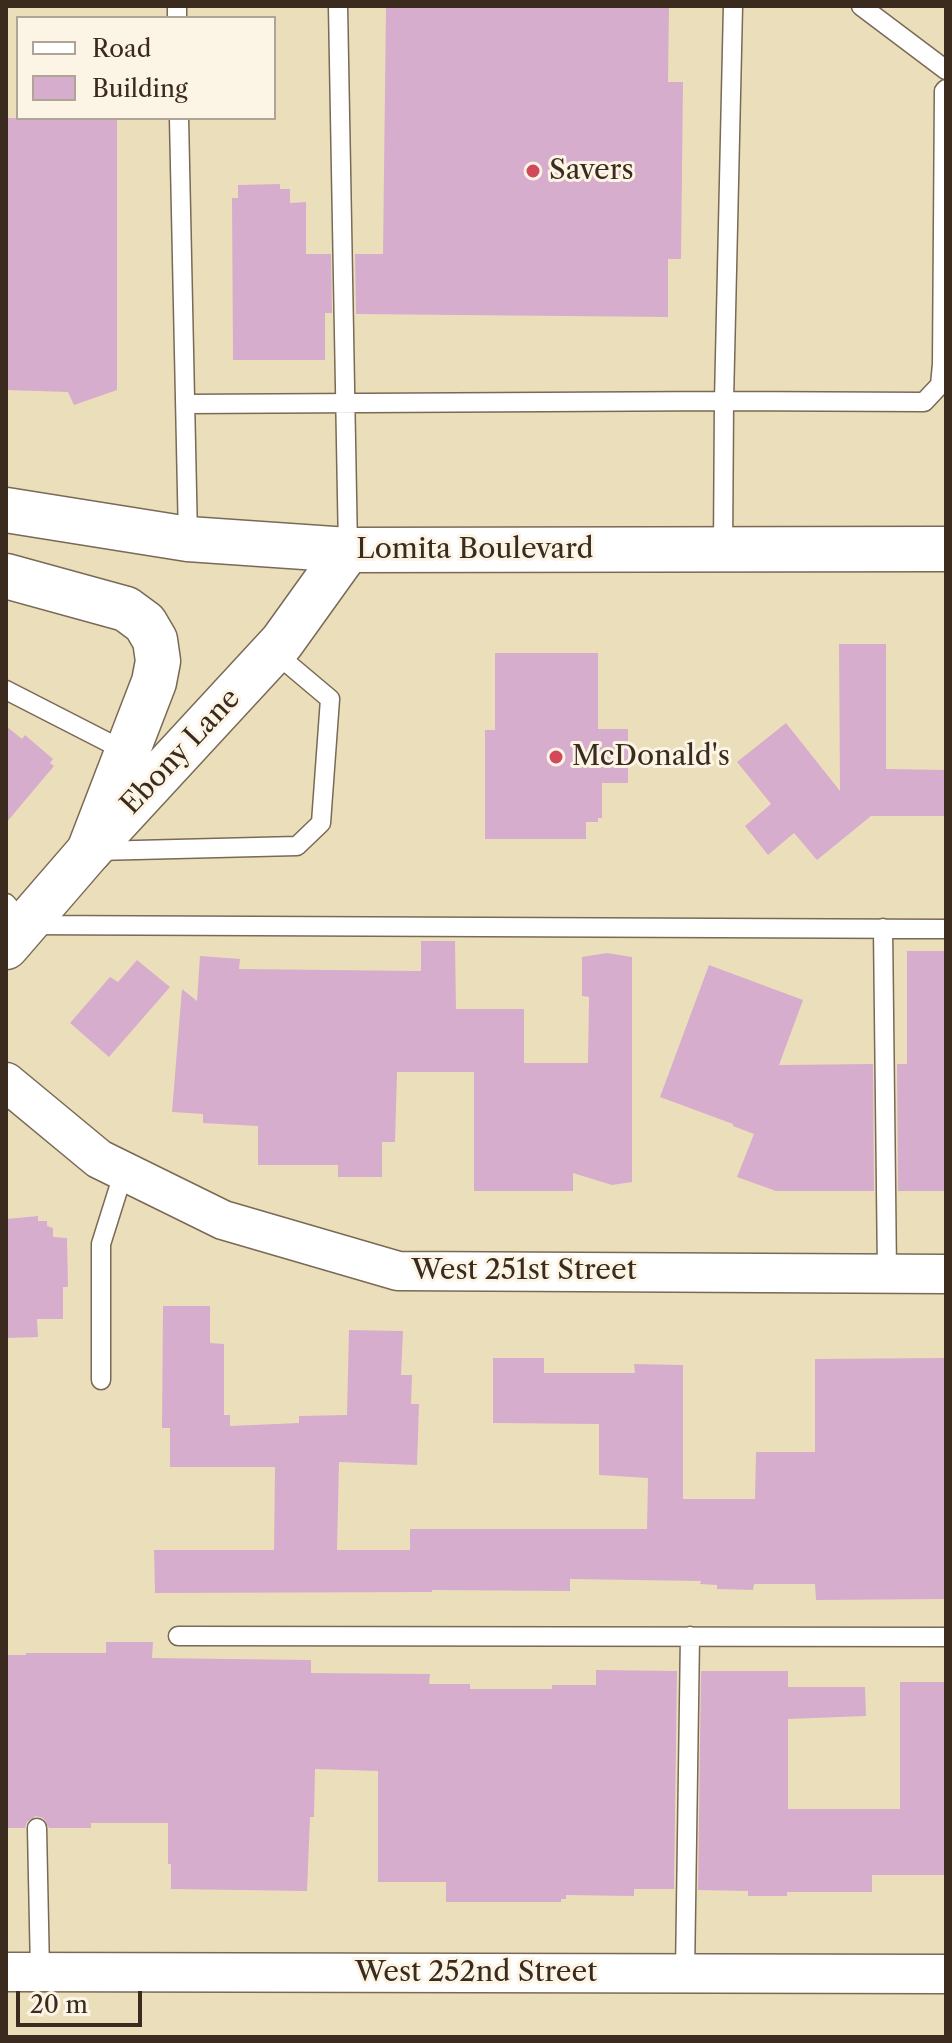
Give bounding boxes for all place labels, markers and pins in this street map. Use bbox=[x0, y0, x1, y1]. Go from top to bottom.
place label: Savers bbox=[549, 154, 634, 188]
marker: Savers bbox=[524, 162, 542, 180]
place label: McDonald's bbox=[572, 740, 730, 774]
marker: McDonald's bbox=[547, 748, 565, 766]

